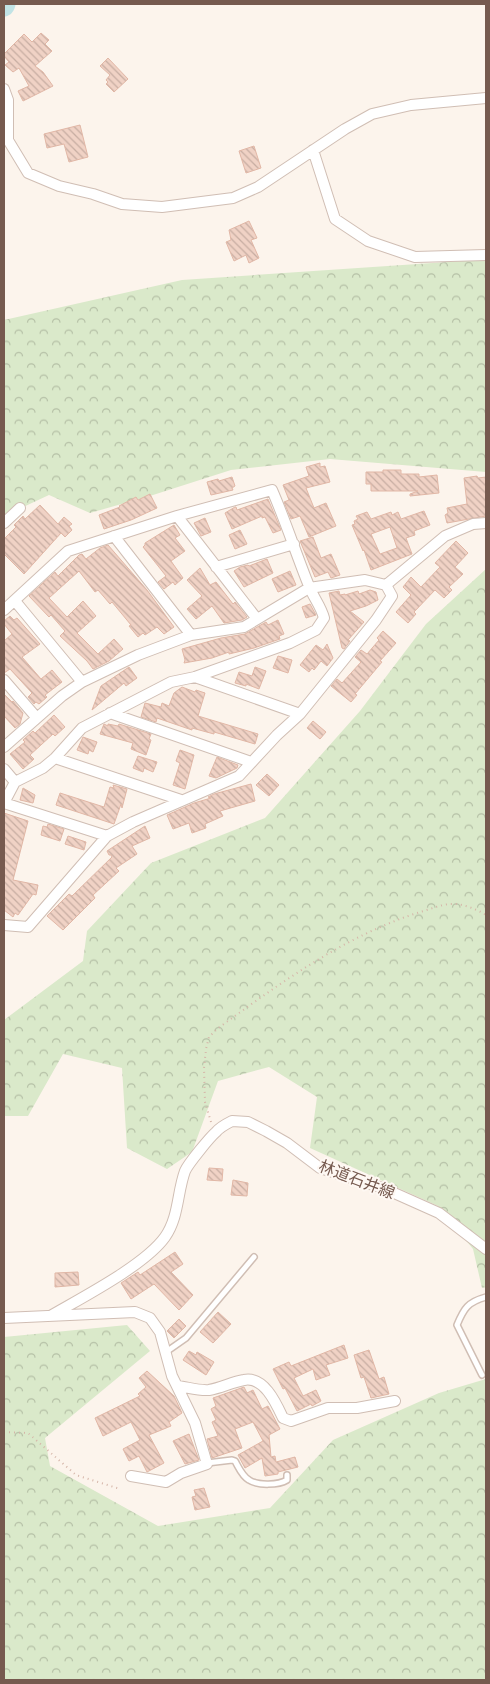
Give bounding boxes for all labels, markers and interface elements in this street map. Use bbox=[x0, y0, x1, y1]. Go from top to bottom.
street label: 林道石井線 bbox=[316, 1156, 398, 1203]

